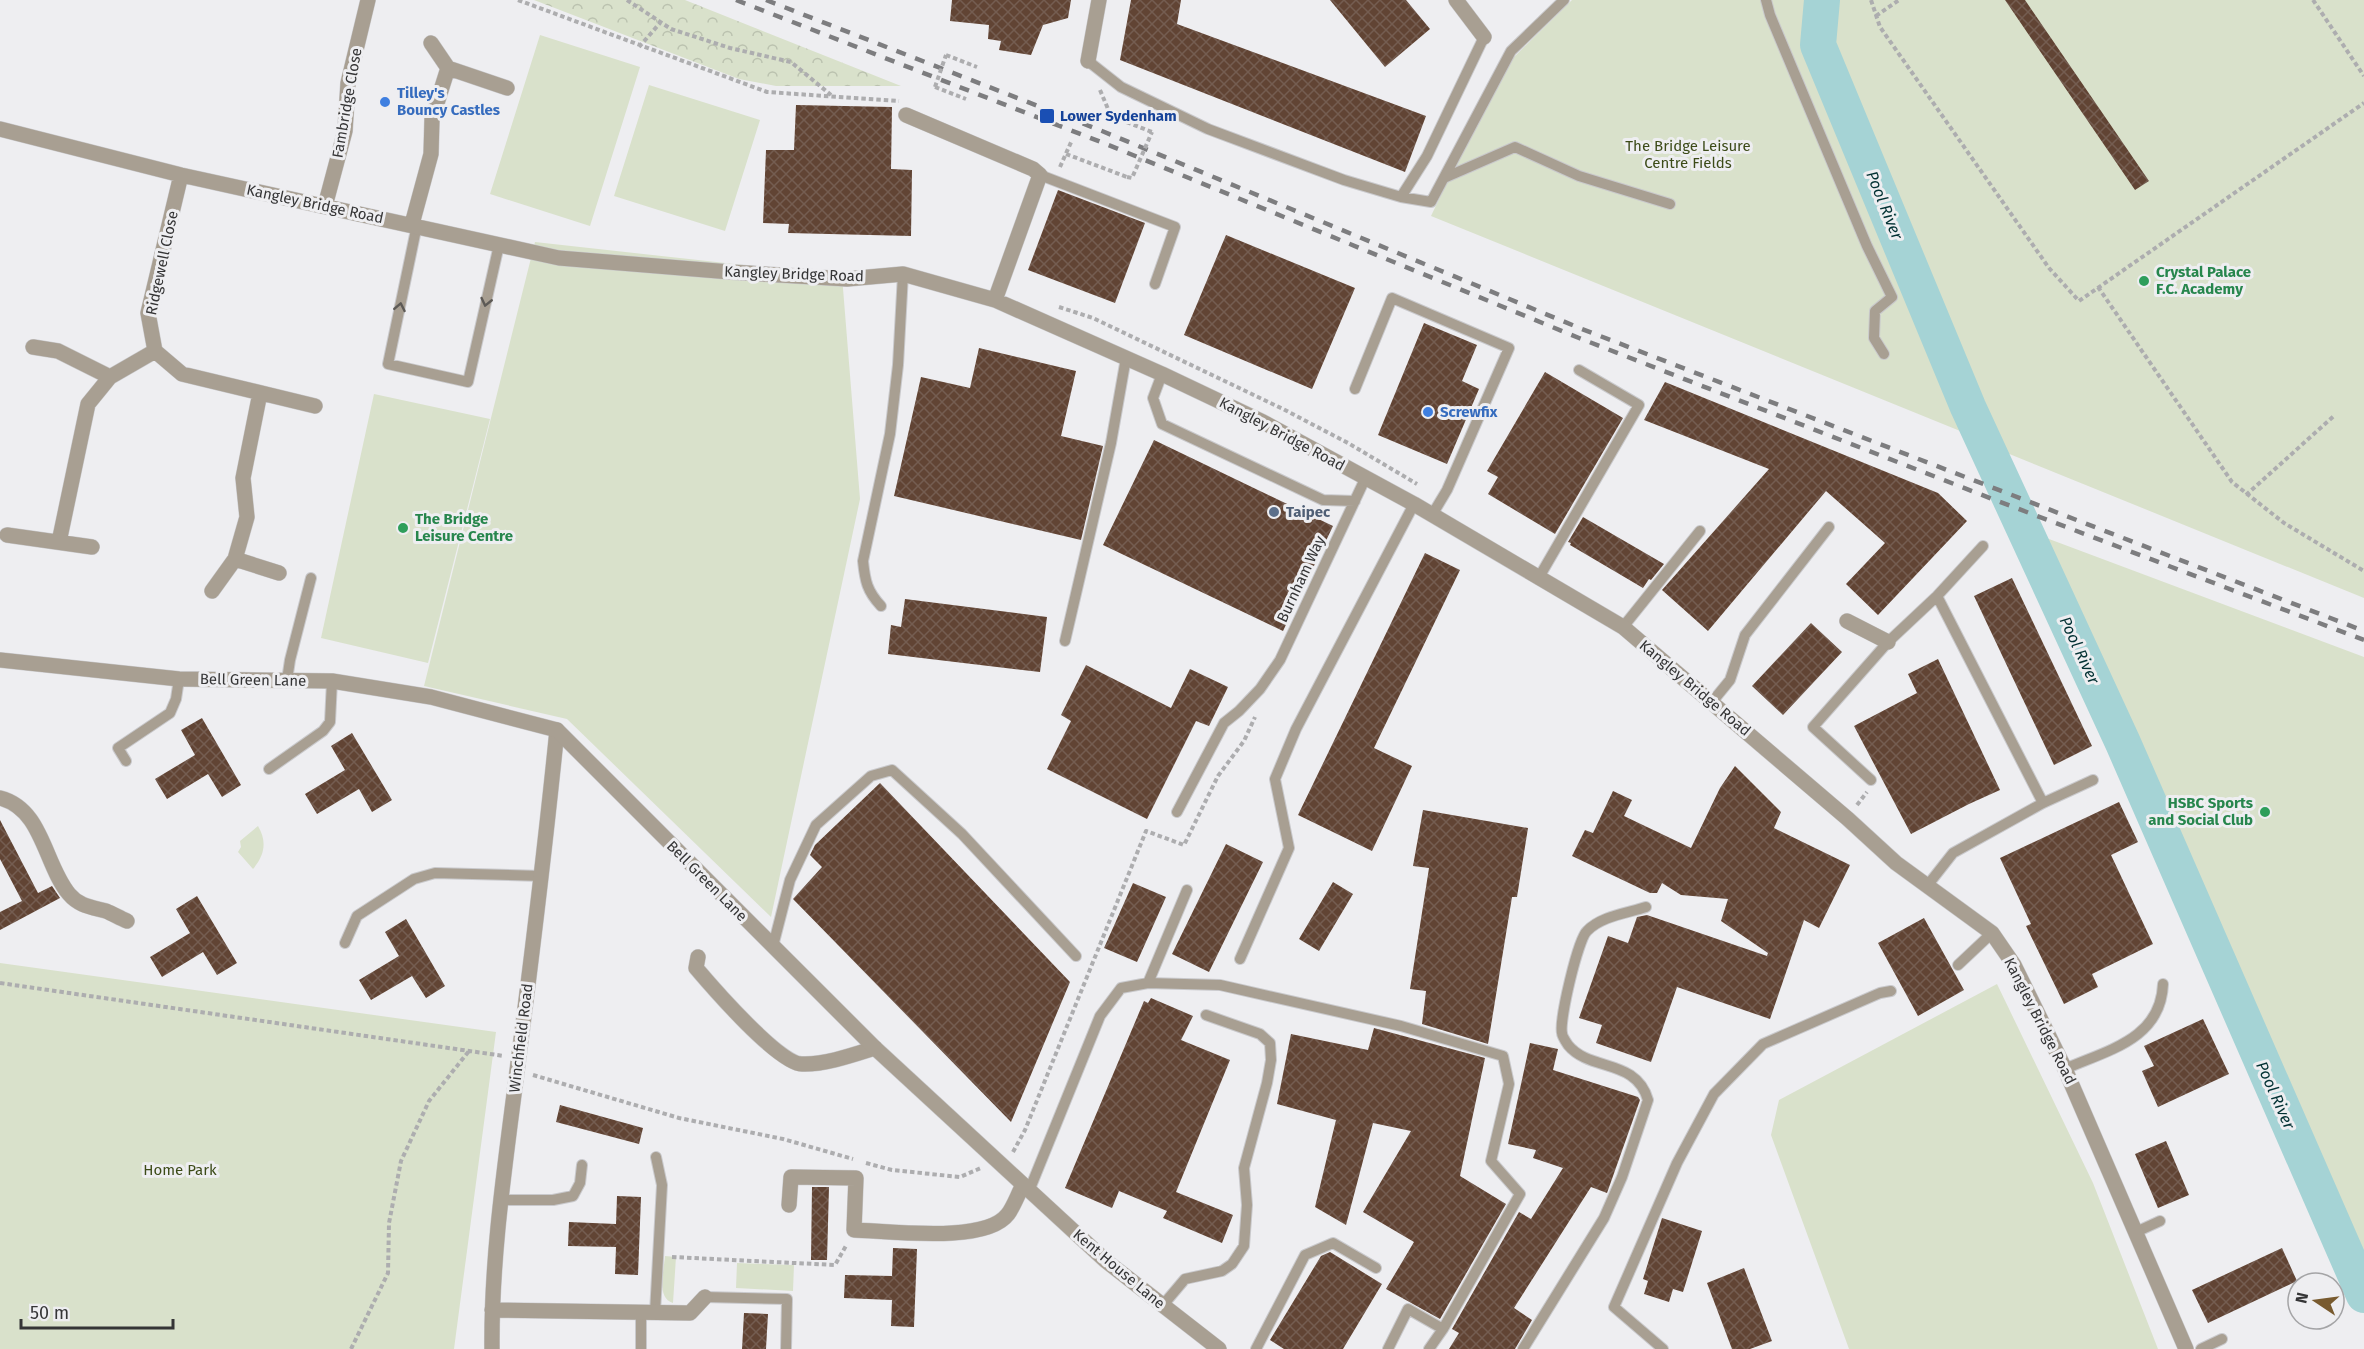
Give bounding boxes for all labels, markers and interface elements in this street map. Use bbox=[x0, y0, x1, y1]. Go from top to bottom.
street label: Fambridge Close bbox=[328, 46, 366, 160]
place label: Tilley's Bouncy Castles bbox=[397, 84, 500, 119]
marker: Tilley's Bouncy Castles bbox=[378, 95, 392, 109]
marker: Lower Sydenham bbox=[1038, 107, 1056, 125]
place label: Lower Sydenham bbox=[1060, 107, 1177, 125]
park label: The Bridge Leisure Centre Fields bbox=[1625, 137, 1751, 172]
water label: Pool River bbox=[1862, 168, 1907, 243]
street label: Kangley Bridge Road bbox=[245, 181, 385, 227]
street label: Ridgewell Close bbox=[142, 209, 182, 317]
street label: Kangley Bridge Road bbox=[724, 263, 864, 285]
place label: Crystal Palace F.C. Academy bbox=[2156, 263, 2251, 298]
marker: Crystal Palace F.C. Academy bbox=[2137, 274, 2151, 288]
one-way arrow bbox=[480, 297, 493, 307]
one-way arrow bbox=[393, 302, 406, 312]
street label: Kangley Bridge Road bbox=[1216, 393, 1348, 475]
place label: Screwfix bbox=[1440, 403, 1498, 421]
marker: Screwfix bbox=[1421, 405, 1435, 419]
place label: Taipec bbox=[1286, 503, 1331, 521]
marker: Taipec bbox=[1267, 505, 1281, 519]
place label: The Bridge Leisure Centre bbox=[415, 510, 513, 545]
marker: The Bridge Leisure Centre bbox=[396, 521, 410, 535]
street label: Burnham Way bbox=[1273, 532, 1329, 625]
water label: Pool River bbox=[2056, 614, 2104, 688]
street label: Kangley Bridge Road bbox=[1636, 636, 1754, 740]
street label: Bell Green Lane bbox=[200, 670, 306, 690]
place label: HSBC Sports and Social Club bbox=[2148, 794, 2253, 829]
marker: HSBC Sports and Social Club bbox=[2258, 805, 2272, 819]
street label: Bell Green Lane bbox=[663, 837, 751, 925]
street label: Kangley Bridge Road bbox=[2000, 955, 2080, 1087]
street label: Winchfield Road bbox=[505, 982, 537, 1094]
water label: Pool River bbox=[2252, 1058, 2299, 1133]
park label: Home Park bbox=[143, 1161, 217, 1179]
street label: Kent House Lane bbox=[1069, 1225, 1169, 1313]
north arrow bbox=[2286, 1271, 2346, 1331]
text: N bbox=[2291, 1290, 2312, 1305]
scale bar bbox=[21, 1292, 172, 1330]
text: 50 m bbox=[30, 1302, 69, 1324]

